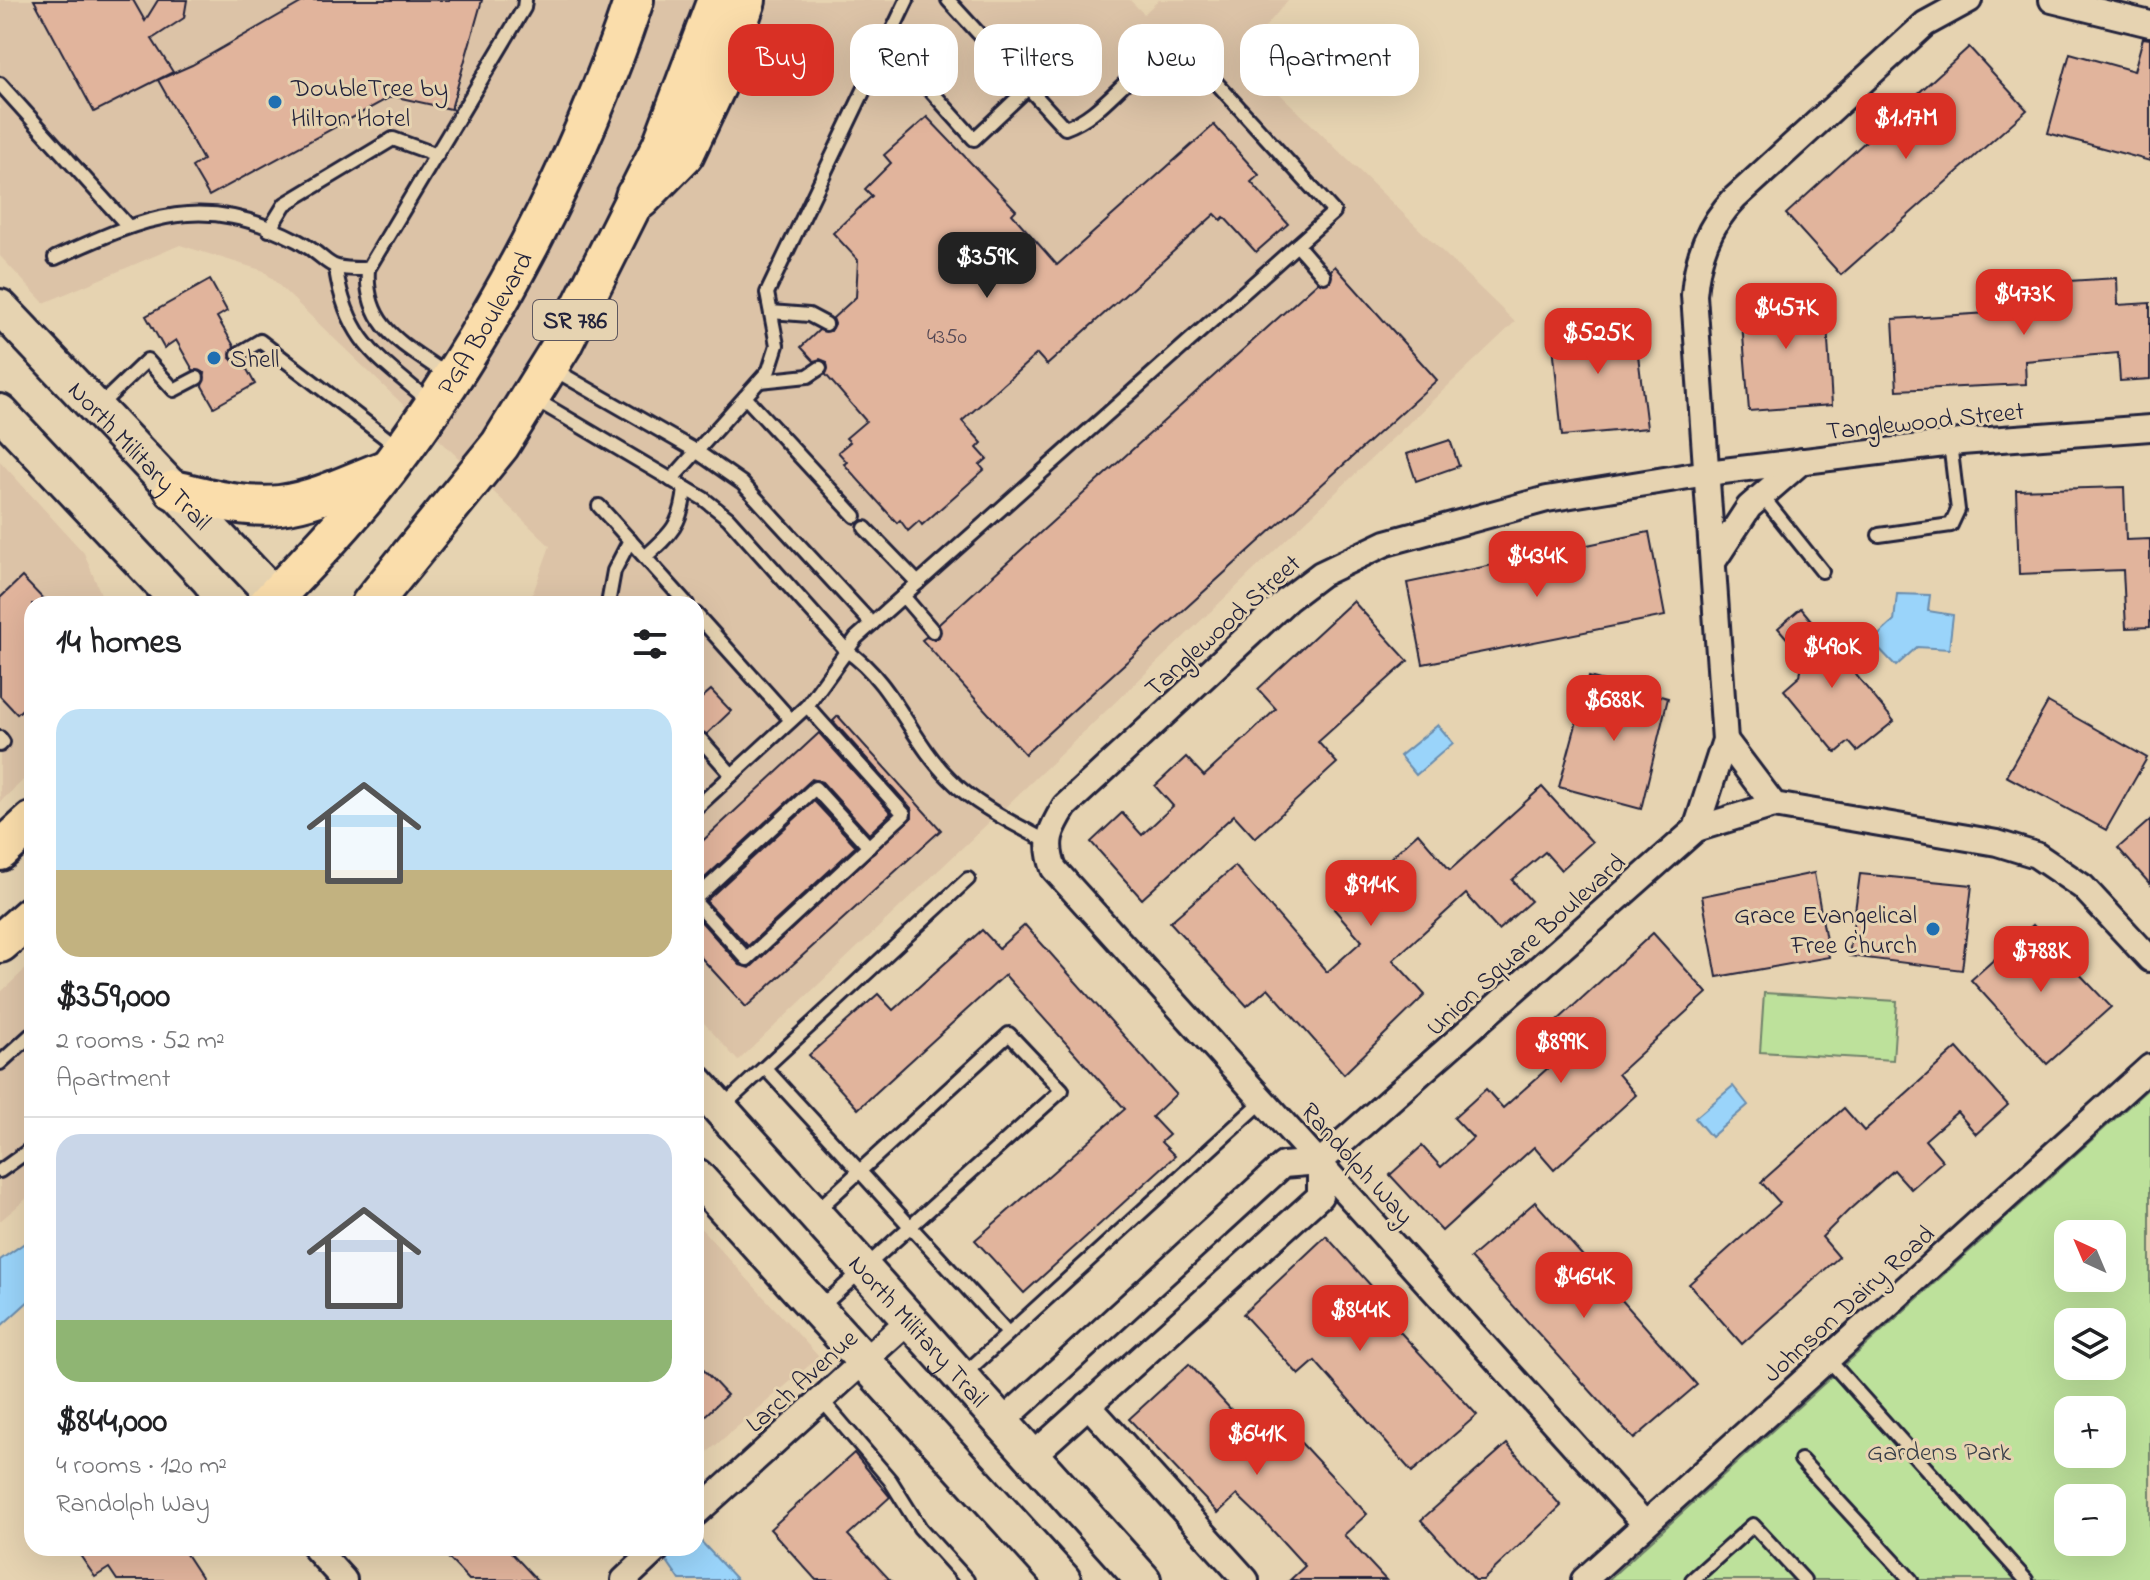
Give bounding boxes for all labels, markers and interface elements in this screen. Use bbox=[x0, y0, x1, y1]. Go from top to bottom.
chip: Buy bbox=[728, 24, 834, 96]
chip: Rent bbox=[850, 24, 958, 96]
chip: Filters bbox=[974, 24, 1102, 96]
chip: New bbox=[1118, 24, 1224, 96]
chip: Apartment bbox=[1240, 24, 1419, 96]
place label: DoubleTree by Hilton Hotel bbox=[290, 71, 448, 139]
marker: DoubleTree by Hilton Hotel bbox=[266, 93, 284, 111]
pin: $1.17M bbox=[1841, 93, 1971, 161]
text: $1.17M bbox=[1874, 100, 1938, 138]
pin: $359K bbox=[931, 232, 1043, 300]
text: $359K bbox=[956, 239, 1018, 277]
street label: PGA Boulevard bbox=[429, 245, 544, 404]
pin: $473K bbox=[1968, 269, 2080, 337]
text: $473K bbox=[1994, 276, 2054, 314]
pin: $457K bbox=[1730, 283, 1842, 351]
text: $457K bbox=[1754, 290, 1818, 328]
road number: SR 786 bbox=[533, 300, 617, 340]
pin: $525K bbox=[1542, 308, 1654, 376]
text: $525K bbox=[1562, 315, 1634, 353]
house number: 4350 bbox=[927, 322, 967, 354]
place label: Shell bbox=[230, 342, 279, 380]
marker: Shell bbox=[205, 349, 223, 367]
street label: North Military Trail bbox=[58, 373, 219, 541]
street label: Tanglewood Street bbox=[1824, 394, 2026, 452]
pin: $434K bbox=[1481, 531, 1593, 599]
text: $434K bbox=[1507, 538, 1567, 576]
street label: Tanglewood Street bbox=[1137, 546, 1311, 708]
text: 14 homes bbox=[56, 619, 182, 669]
icon: filters bbox=[628, 622, 672, 666]
pin: $490K bbox=[1776, 622, 1888, 690]
text: $490K bbox=[1803, 629, 1861, 667]
pin: $688K bbox=[1558, 675, 1670, 743]
text: $688K bbox=[1584, 682, 1644, 720]
icon: home bbox=[292, 761, 436, 905]
street label: Union Square Boulevard bbox=[1418, 846, 1636, 1047]
pin: $914K bbox=[1315, 860, 1427, 928]
text: $914K bbox=[1343, 867, 1399, 905]
place label: Grace Evangelical Free Church bbox=[1734, 898, 1917, 966]
marker: Grace Evangelical Free Church bbox=[1924, 920, 1942, 938]
pin: $788K bbox=[1985, 926, 2097, 994]
text: $788K bbox=[2012, 933, 2070, 971]
text: $359,000 bbox=[56, 973, 170, 1023]
pin: $899K bbox=[1505, 1017, 1617, 1085]
text: 2 rooms · 52 m² bbox=[56, 1023, 225, 1061]
text: $899K bbox=[1534, 1024, 1588, 1062]
text: Apartment bbox=[56, 1061, 170, 1099]
street label: Randolph Way bbox=[1290, 1095, 1421, 1235]
icon: home bbox=[292, 1186, 436, 1330]
street label: Johnson Dairy Road bbox=[1756, 1217, 1945, 1393]
north arrow bbox=[2054, 1220, 2126, 1292]
map controls bbox=[2054, 1220, 2126, 1556]
street label: North Military Trail bbox=[838, 1248, 996, 1418]
pin: $464K bbox=[1528, 1252, 1640, 1320]
text: $464K bbox=[1553, 1259, 1615, 1297]
pin: $844K bbox=[1304, 1285, 1416, 1353]
text: $844K bbox=[1330, 1292, 1390, 1330]
button: layers bbox=[2054, 1308, 2126, 1380]
street label: Larch Avenue bbox=[738, 1321, 868, 1443]
button: + bbox=[2054, 1396, 2126, 1468]
text: $844,000 bbox=[56, 1398, 167, 1448]
pin: $641K bbox=[1201, 1409, 1313, 1477]
text: $641K bbox=[1228, 1416, 1286, 1454]
park label: Gardens Park bbox=[1867, 1435, 2012, 1473]
text: 4 rooms · 120 m² bbox=[56, 1448, 227, 1486]
button: − bbox=[2054, 1484, 2126, 1556]
text: Randolph Way bbox=[56, 1486, 210, 1524]

